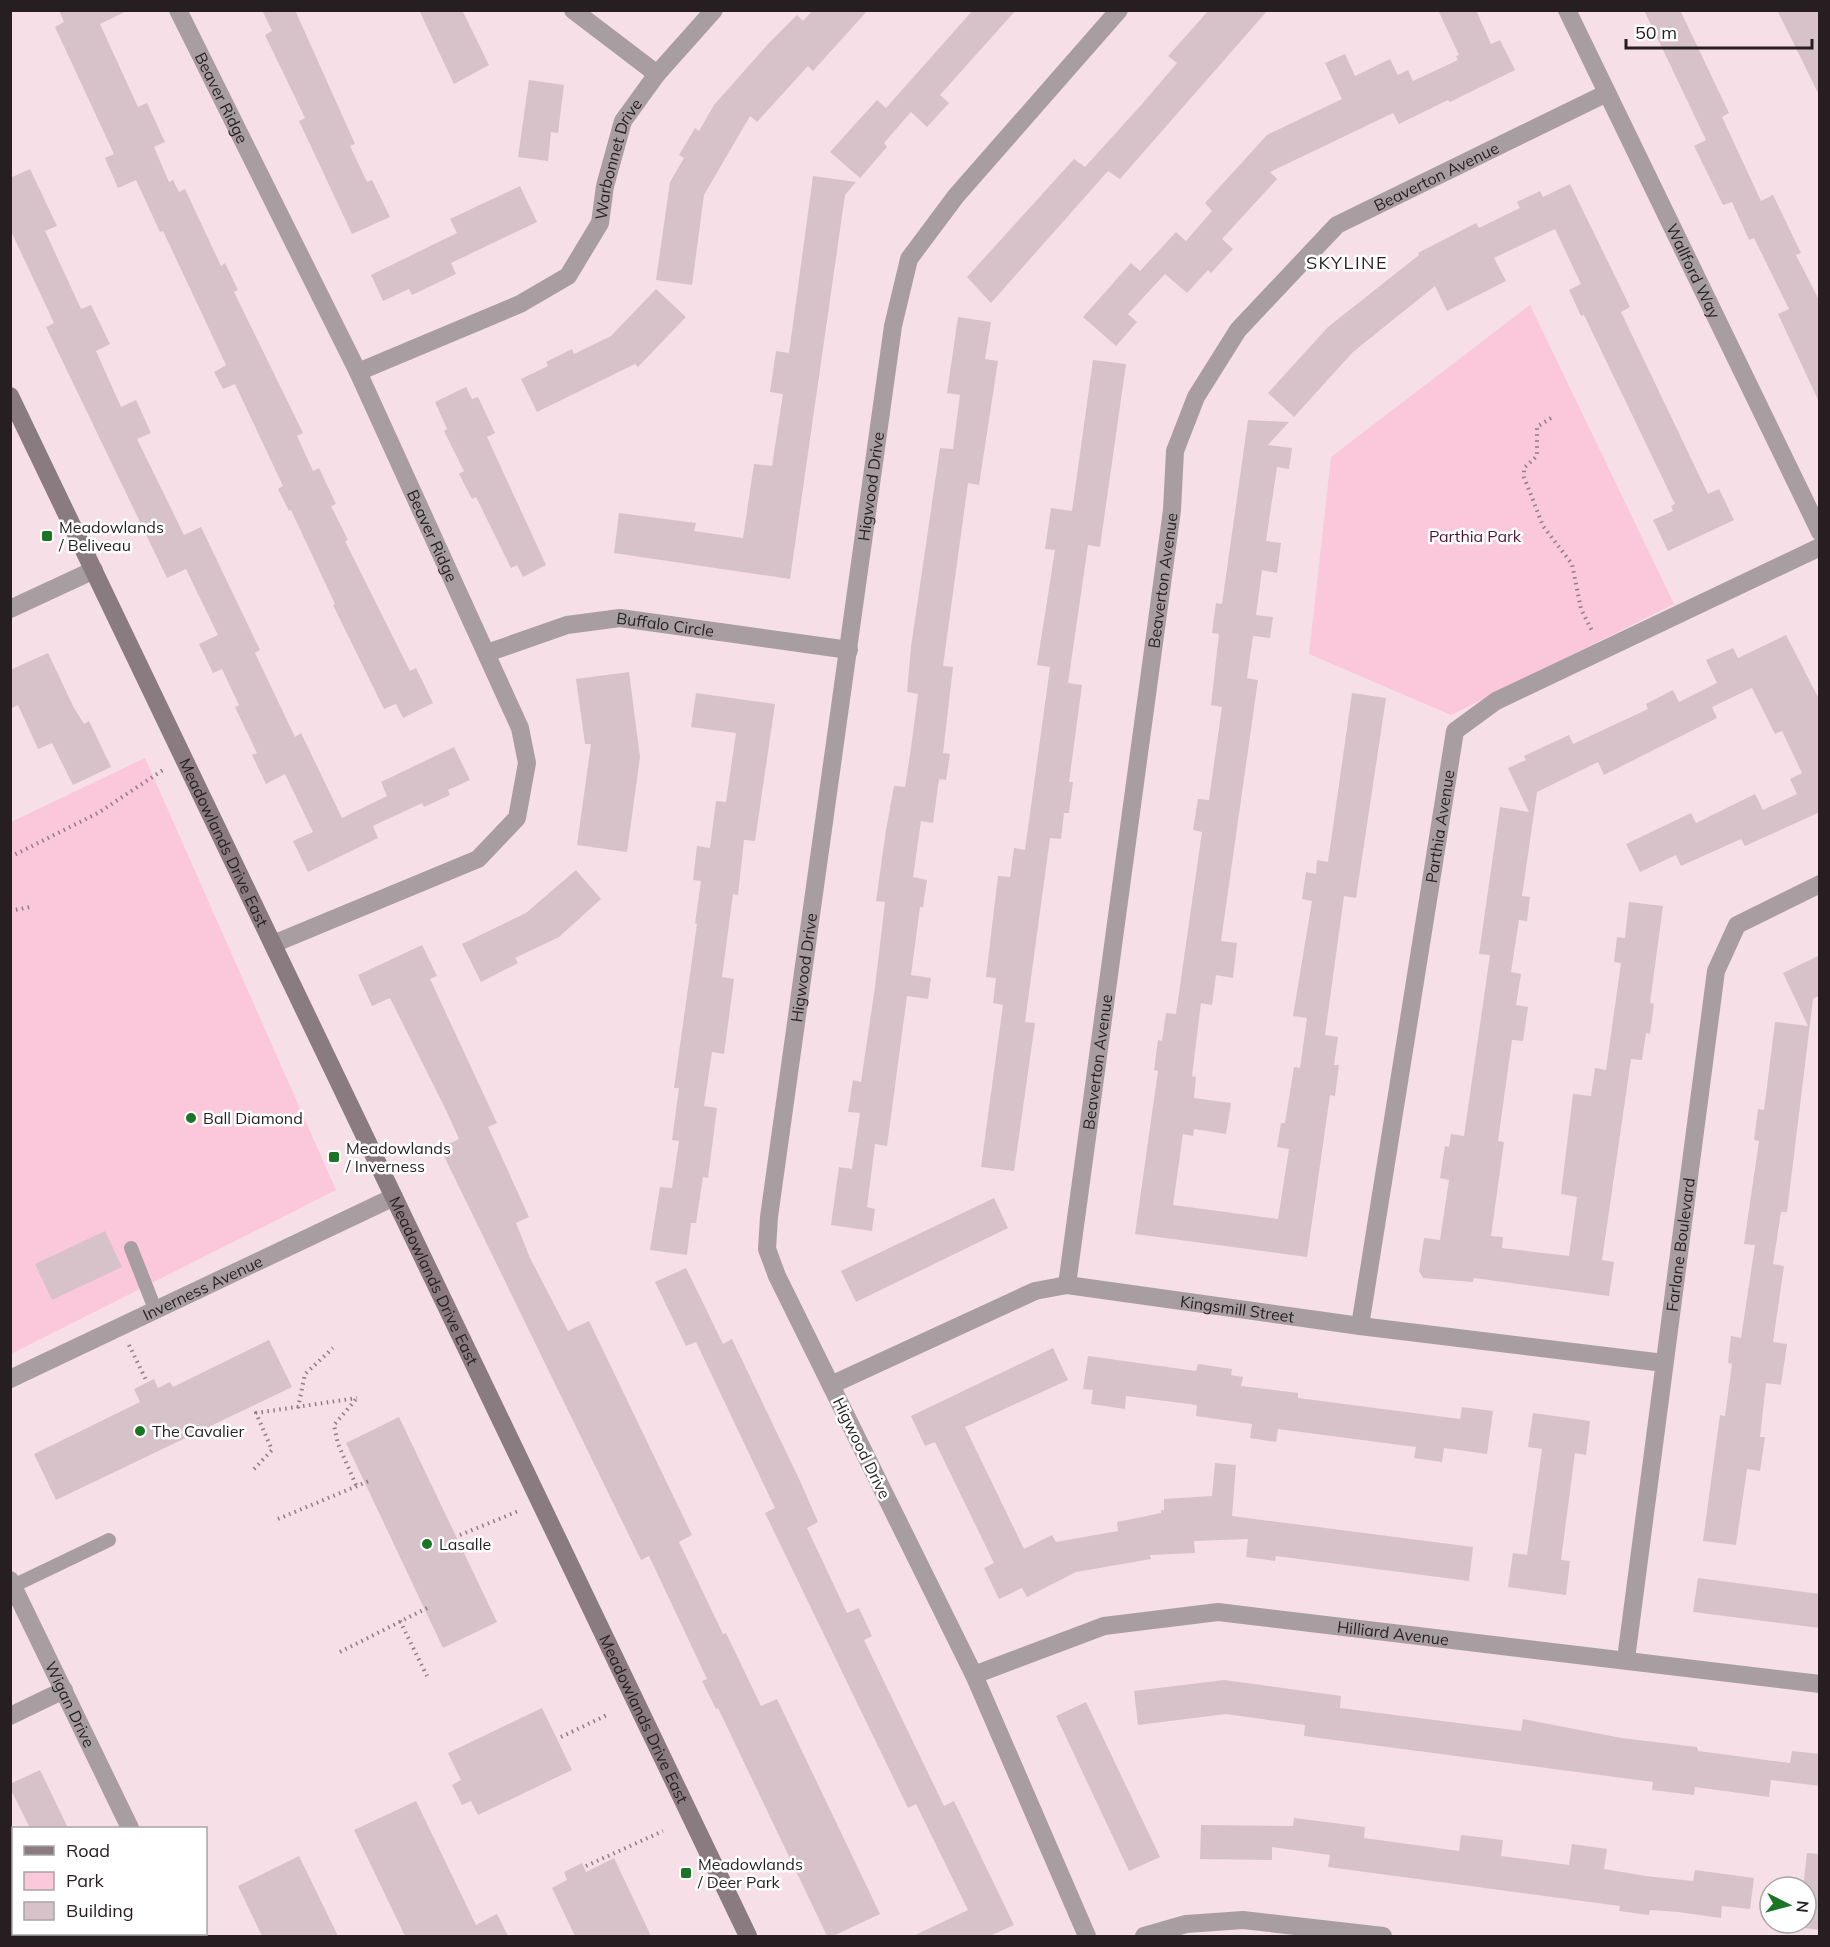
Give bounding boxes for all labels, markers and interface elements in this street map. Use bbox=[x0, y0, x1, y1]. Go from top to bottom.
scale bar bbox=[1626, 12, 1812, 50]
text: 50 m bbox=[1635, 21, 1677, 44]
street label: Beaver Ridge bbox=[191, 49, 253, 147]
street label: Warbonnet Drive bbox=[591, 94, 646, 221]
street label: Beaverton Avenue bbox=[1371, 137, 1502, 215]
street label: Wallford Way bbox=[1662, 220, 1725, 322]
district label: SKYLINE bbox=[1306, 251, 1388, 274]
street label: Higwood Drive bbox=[853, 430, 888, 542]
street label: Beaver Ridge bbox=[403, 486, 462, 585]
street label: Beaverton Avenue bbox=[1143, 511, 1182, 649]
place label: Meadowlands / Beliveau bbox=[58, 517, 164, 555]
park label: Parthia Park bbox=[1429, 526, 1522, 546]
marker: Meadowlands / Beliveau bbox=[40, 529, 54, 543]
street label: Buffalo Circle bbox=[615, 608, 715, 641]
street label: Meadowlands Drive East bbox=[175, 755, 273, 930]
street label: Parthia Avenue bbox=[1421, 768, 1459, 884]
street label: Higwood Drive bbox=[786, 912, 821, 1024]
street label: Beaverton Avenue bbox=[1078, 993, 1116, 1131]
place label: Ball Diamond bbox=[203, 1108, 303, 1128]
marker: Ball Diamond bbox=[184, 1111, 198, 1125]
place label: Meadowlands / Inverness bbox=[345, 1138, 451, 1176]
marker: Meadowlands / Inverness bbox=[327, 1150, 341, 1164]
street label: Farlane Boulevard bbox=[1662, 1176, 1699, 1313]
street label: Meadowlands Drive East bbox=[385, 1193, 483, 1368]
street label: Inverness Avenue bbox=[139, 1251, 266, 1325]
street label: Kingsmill Street bbox=[1179, 1291, 1296, 1327]
street label: Higwood Drive bbox=[829, 1394, 895, 1502]
place label: The Cavalier bbox=[152, 1421, 244, 1441]
marker: The Cavalier bbox=[133, 1424, 147, 1438]
place label: Lasalle bbox=[439, 1534, 491, 1554]
marker: Lasalle bbox=[420, 1537, 434, 1551]
street label: Hilliard Avenue bbox=[1336, 1616, 1450, 1650]
street label: Meadowlands Drive East bbox=[595, 1631, 693, 1807]
street label: Wigan Drive bbox=[41, 1658, 99, 1750]
legend bbox=[12, 1827, 207, 1935]
text: Road bbox=[66, 1839, 110, 1862]
place label: Meadowlands / Deer Park bbox=[697, 1854, 803, 1892]
marker: Meadowlands / Deer Park bbox=[679, 1866, 693, 1880]
text: Park bbox=[66, 1869, 105, 1892]
north arrow bbox=[1758, 1875, 1818, 1935]
text: Building bbox=[66, 1899, 134, 1922]
text: N bbox=[1792, 1900, 1813, 1914]

